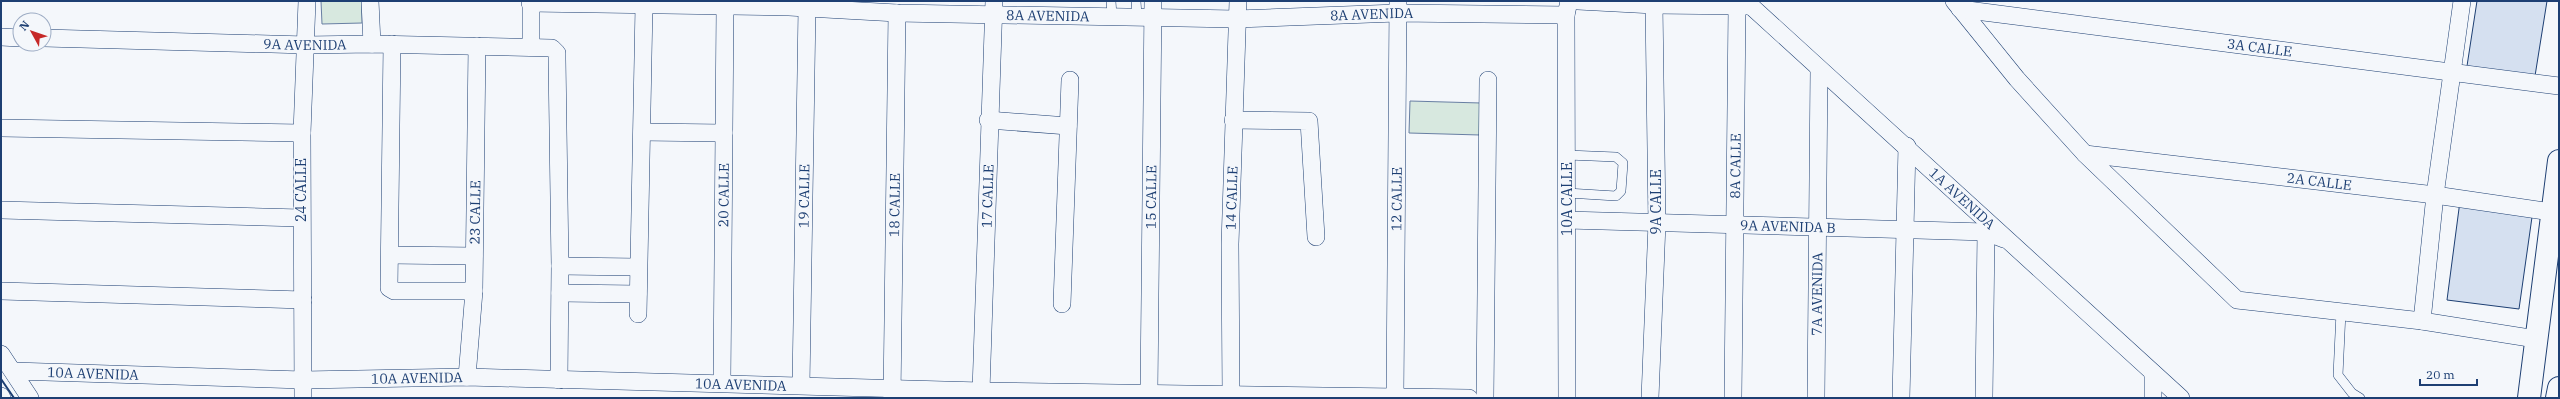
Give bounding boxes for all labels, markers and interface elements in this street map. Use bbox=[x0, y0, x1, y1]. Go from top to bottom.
street label: 8A AVENIDA bbox=[1330, 4, 1414, 24]
street label: 8A AVENIDA bbox=[1006, 6, 1090, 25]
north arrow bbox=[12, 12, 52, 52]
text: N bbox=[16, 18, 33, 33]
street label: 3A CALLE bbox=[2226, 34, 2293, 61]
street label: 9A AVENIDA bbox=[263, 35, 347, 54]
street label: 8A CALLE bbox=[1726, 133, 1745, 199]
street label: 24 CALLE bbox=[292, 158, 310, 222]
street label: 10A CALLE bbox=[1558, 162, 1576, 236]
street label: 20 CALLE bbox=[714, 163, 733, 227]
street label: 19 CALLE bbox=[794, 164, 814, 228]
street label: 17 CALLE bbox=[977, 164, 998, 228]
street label: 1A AVENIDA bbox=[1925, 164, 1999, 233]
street label: 15 CALLE bbox=[1142, 165, 1160, 229]
street label: 14 CALLE bbox=[1221, 166, 1242, 230]
street label: 12 CALLE bbox=[1387, 167, 1406, 231]
street label: 9A CALLE bbox=[1647, 169, 1665, 235]
street label: 2A CALLE bbox=[2286, 169, 2353, 194]
street label: 18 CALLE bbox=[885, 173, 904, 237]
street label: 23 CALLE bbox=[466, 180, 484, 244]
street label: 9A AVENIDA B bbox=[1740, 216, 1836, 237]
street label: 7A AVENIDA bbox=[1808, 252, 1826, 336]
scale bar bbox=[2420, 361, 2477, 387]
street label: 10A AVENIDA bbox=[47, 363, 139, 384]
text: 20 m bbox=[2426, 367, 2455, 382]
street label: 10A AVENIDA bbox=[371, 368, 463, 388]
street label: 10A AVENIDA bbox=[695, 374, 787, 395]

